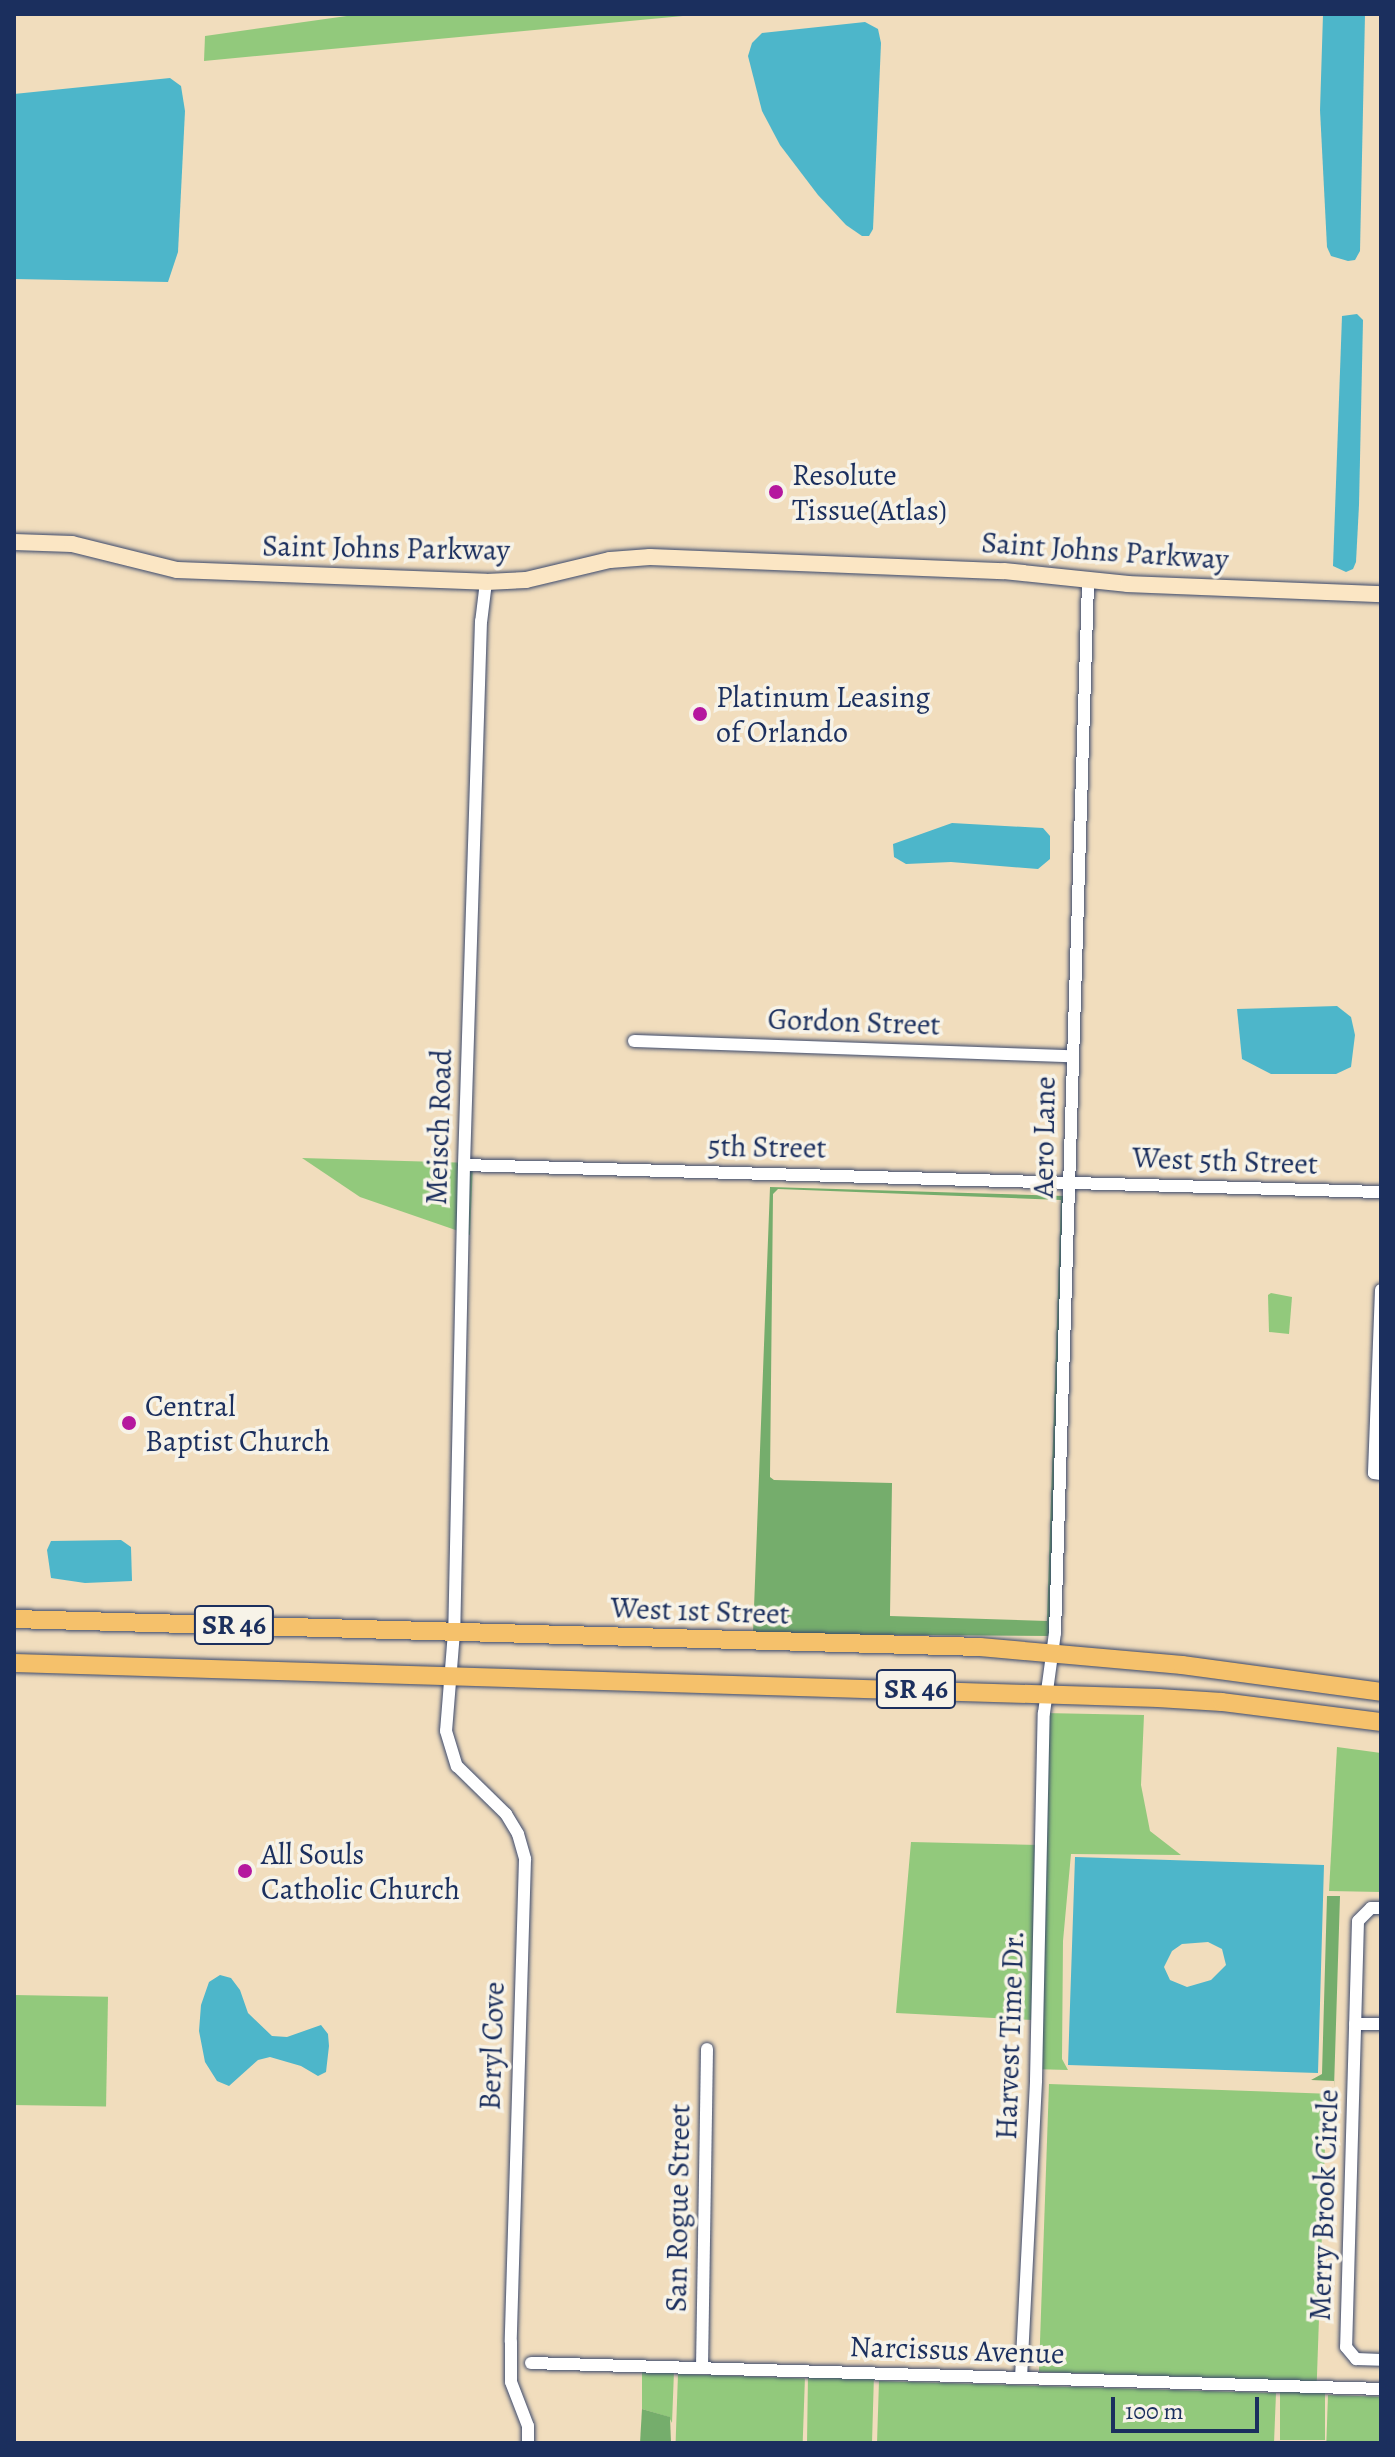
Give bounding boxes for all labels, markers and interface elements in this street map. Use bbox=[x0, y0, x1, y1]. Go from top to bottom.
place label: Resolute Tissue(Atlas) bbox=[792, 457, 947, 528]
marker: Resolute Tissue(Atlas) bbox=[767, 483, 785, 501]
street label: Saint Johns Parkway bbox=[980, 524, 1230, 578]
street label: Saint Johns Parkway bbox=[262, 528, 510, 568]
place label: Platinum Leasing of Orlando bbox=[716, 679, 930, 750]
marker: Platinum Leasing of Orlando bbox=[691, 705, 709, 723]
street label: Gordon Street bbox=[767, 1001, 941, 1043]
street label: Meisch Road bbox=[418, 1048, 460, 1206]
street label: Aero Lane bbox=[1025, 1076, 1063, 1198]
street label: 5th Street bbox=[707, 1128, 827, 1166]
street label: West 5th Street bbox=[1132, 1140, 1318, 1182]
place label: Central Baptist Church bbox=[145, 1388, 330, 1458]
marker: Central Baptist Church bbox=[120, 1414, 138, 1432]
street label: West 1st Street bbox=[610, 1590, 790, 1632]
road number: SR 46 bbox=[192, 1601, 276, 1649]
road number: SR 46 bbox=[874, 1665, 958, 1713]
place label: All Souls Catholic Church bbox=[261, 1836, 460, 1906]
marker: All Souls Catholic Church bbox=[236, 1862, 254, 1880]
street label: Harvest Time Dr. bbox=[988, 1930, 1032, 2140]
street label: Beryl Cove bbox=[472, 1981, 512, 2111]
street label: Merry Brook Circle bbox=[1302, 2089, 1346, 2321]
street label: San Rogue Street bbox=[658, 2103, 698, 2313]
street label: Narcissus Avenue bbox=[849, 2328, 1065, 2372]
scale bar bbox=[1115, 2381, 1263, 2431]
text: 100 m bbox=[1125, 2395, 1184, 2427]

